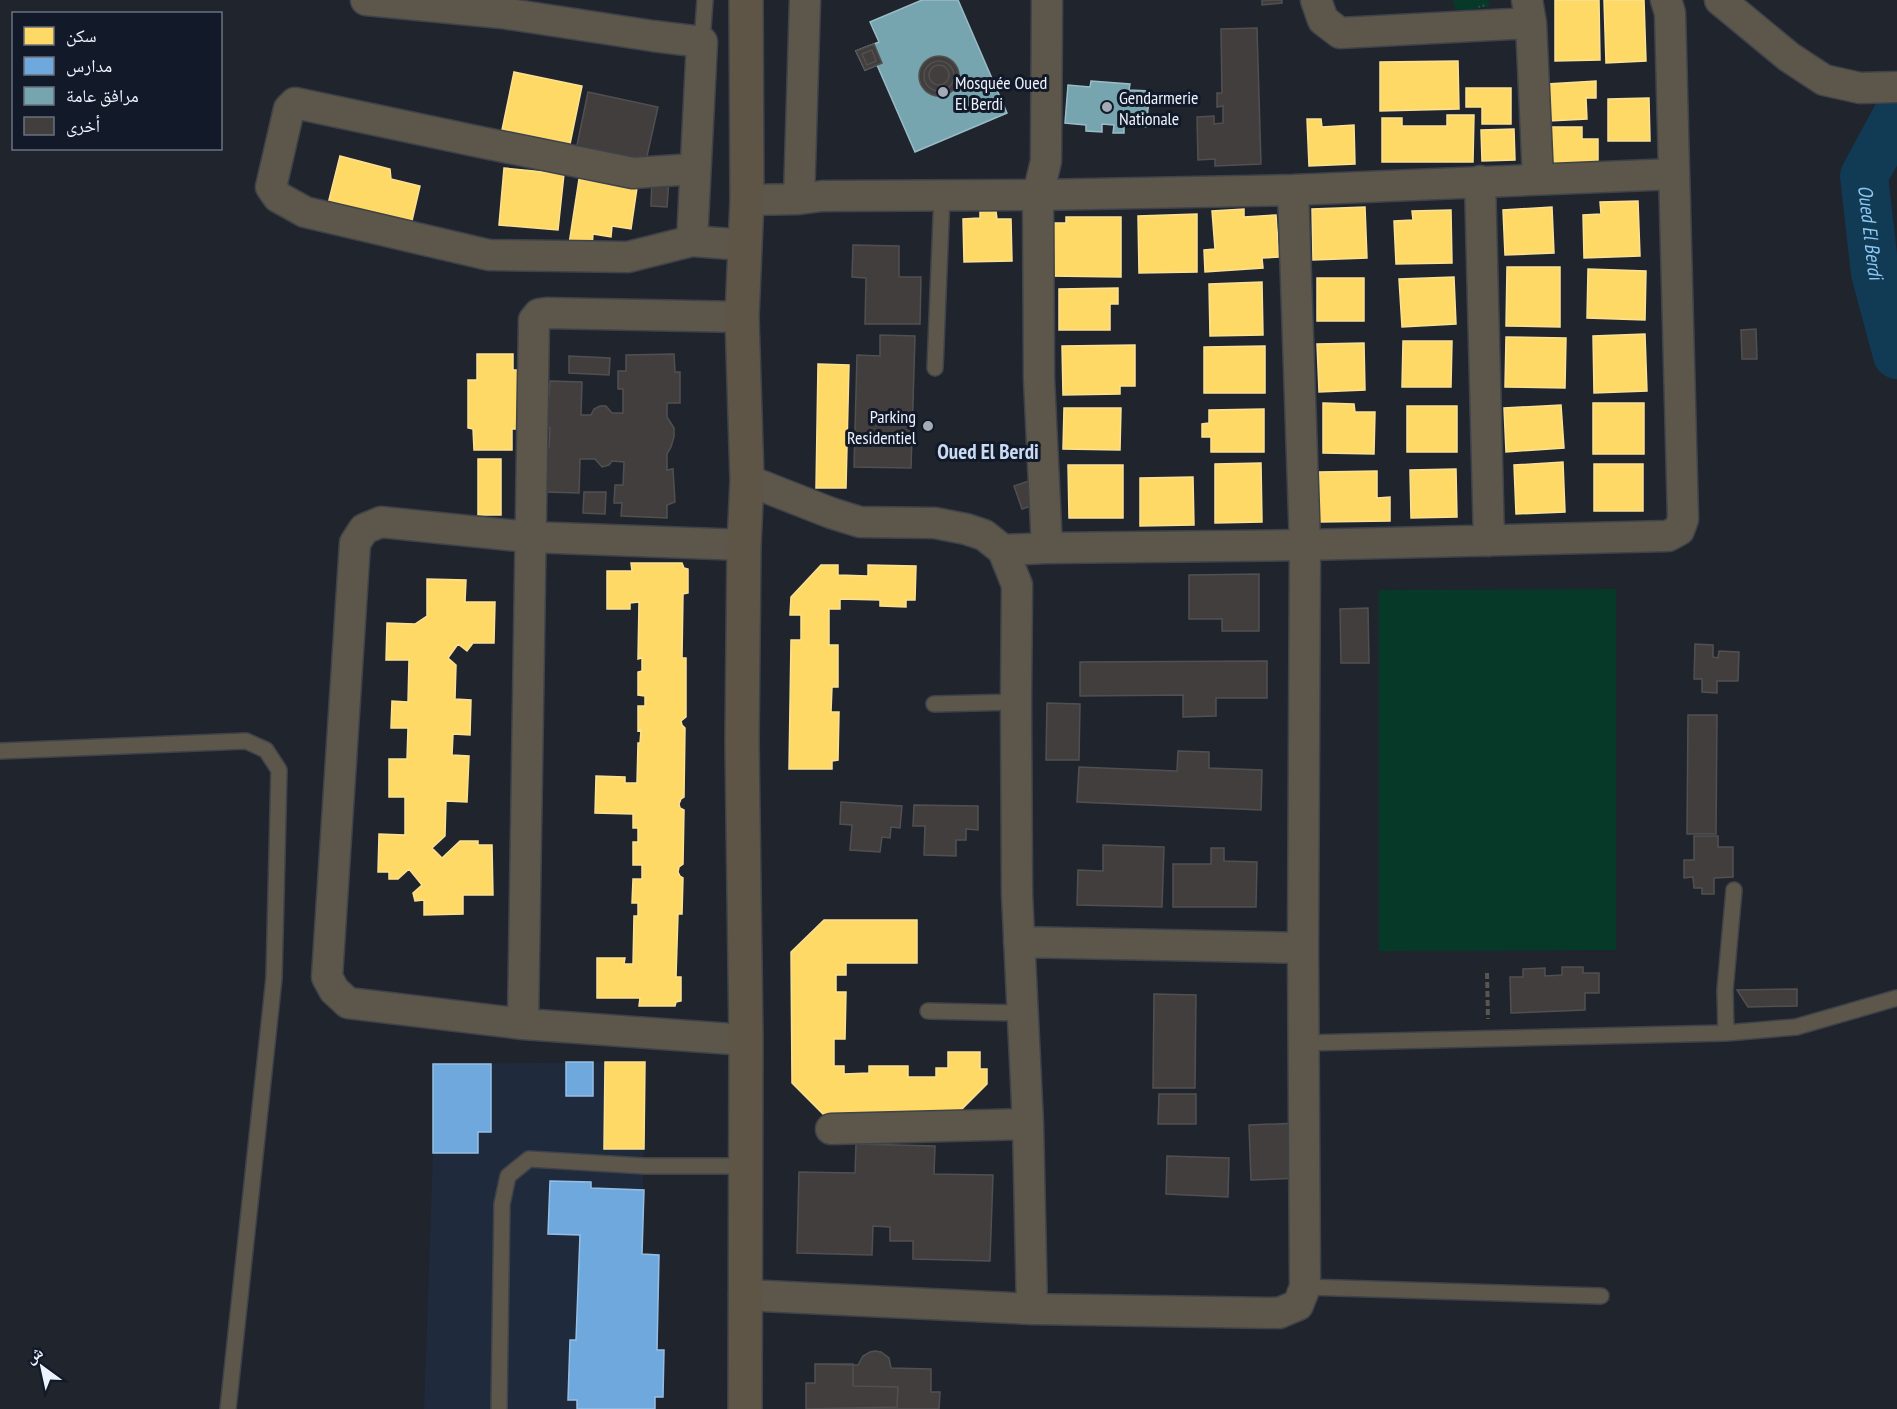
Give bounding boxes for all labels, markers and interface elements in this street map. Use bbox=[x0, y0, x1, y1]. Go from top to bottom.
legend bbox=[12, 12, 222, 150]
text: سكن bbox=[66, 24, 97, 47]
text: مدارس bbox=[66, 54, 112, 77]
place label: Mosquée Oued El Berdi bbox=[955, 71, 1047, 115]
text: مرافق عامة bbox=[66, 84, 139, 107]
marker: Mosquée Oued El Berdi bbox=[936, 85, 950, 99]
place label: Gendarmerie Nationale bbox=[1119, 86, 1199, 130]
marker: Gendarmerie Nationale bbox=[1100, 100, 1114, 114]
text: أخرى bbox=[66, 114, 100, 137]
water label: Oued El Berdi bbox=[1852, 184, 1890, 285]
place label: Parking Residentiel bbox=[847, 405, 917, 449]
marker: Parking Residentiel bbox=[921, 419, 935, 433]
district label: Oued El Berdi bbox=[937, 438, 1039, 465]
north arrow bbox=[12, 1337, 72, 1397]
text: ش bbox=[21, 1341, 46, 1367]

